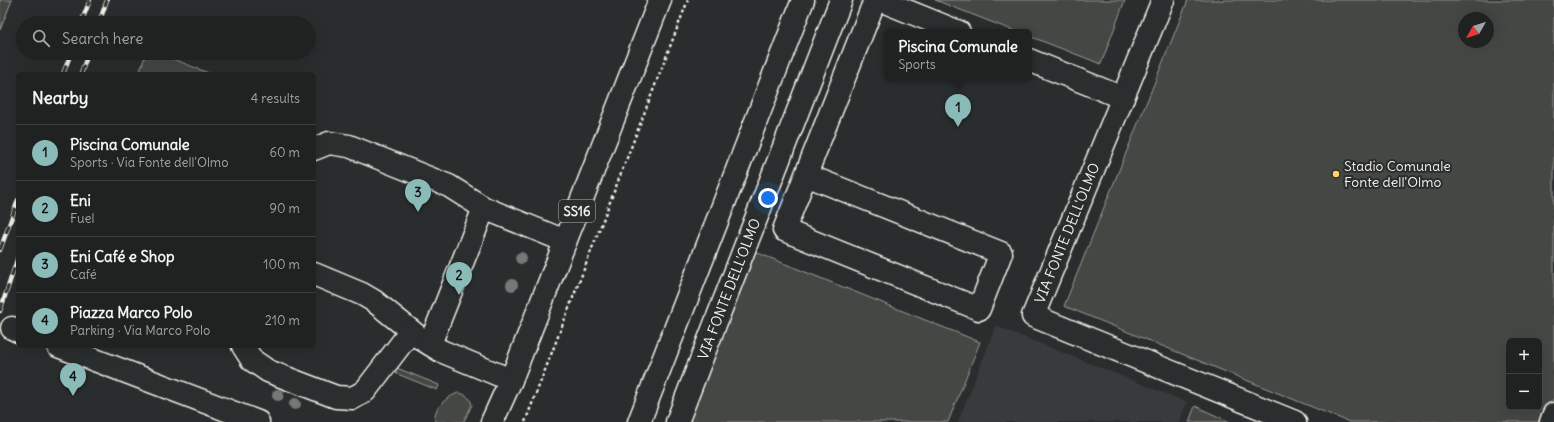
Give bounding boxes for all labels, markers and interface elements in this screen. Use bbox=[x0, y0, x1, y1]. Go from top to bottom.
north arrow bbox=[1458, 12, 1494, 48]
search box bbox=[16, 16, 316, 60]
icon: search bbox=[30, 27, 52, 49]
text: Search here bbox=[62, 29, 143, 48]
popup bbox=[884, 29, 1032, 81]
text: Piscina Comunale bbox=[898, 37, 1018, 56]
text: Sports bbox=[898, 56, 936, 73]
text: Nearby bbox=[32, 87, 88, 109]
text: 4 results bbox=[251, 90, 300, 107]
pin: 1 bbox=[945, 94, 971, 127]
text: Piscina Comunale bbox=[70, 135, 190, 154]
text: 1 bbox=[42, 144, 48, 161]
text: 60 m bbox=[269, 144, 300, 161]
text: Sports · Via Fonte dell'Olmo bbox=[70, 154, 229, 171]
place label: Stadio Comunale Fonte dell'Olmo bbox=[1344, 157, 1451, 191]
street label: VIA FONTE DELL'OLMO bbox=[1031, 160, 1103, 306]
marker: Stadio Comunale Fonte dell'Olmo bbox=[1331, 169, 1341, 179]
pin: 3 bbox=[405, 179, 431, 212]
your location bbox=[758, 188, 778, 208]
text: Eni bbox=[70, 191, 91, 210]
text: 2 bbox=[41, 200, 49, 217]
text: 90 m bbox=[269, 200, 300, 217]
road number: SS16 bbox=[559, 200, 595, 222]
text: Fuel bbox=[70, 210, 94, 227]
street label: VIA FONTE DELL'OLMO bbox=[694, 216, 764, 362]
text: Eni Café e Shop bbox=[70, 247, 174, 266]
text: 3 bbox=[41, 256, 49, 273]
text: 100 m bbox=[263, 256, 300, 273]
pin: 2 bbox=[446, 262, 472, 295]
text: Café bbox=[70, 266, 97, 283]
text: Piazza Marco Polo bbox=[70, 303, 192, 322]
text: 4 bbox=[41, 312, 49, 329]
text: 210 m bbox=[265, 312, 300, 329]
text: Parking · Via Marco Polo bbox=[70, 322, 210, 339]
map controls bbox=[1506, 338, 1542, 410]
button: + bbox=[1506, 338, 1542, 374]
pin: 4 bbox=[60, 363, 86, 396]
button: − bbox=[1506, 374, 1542, 410]

